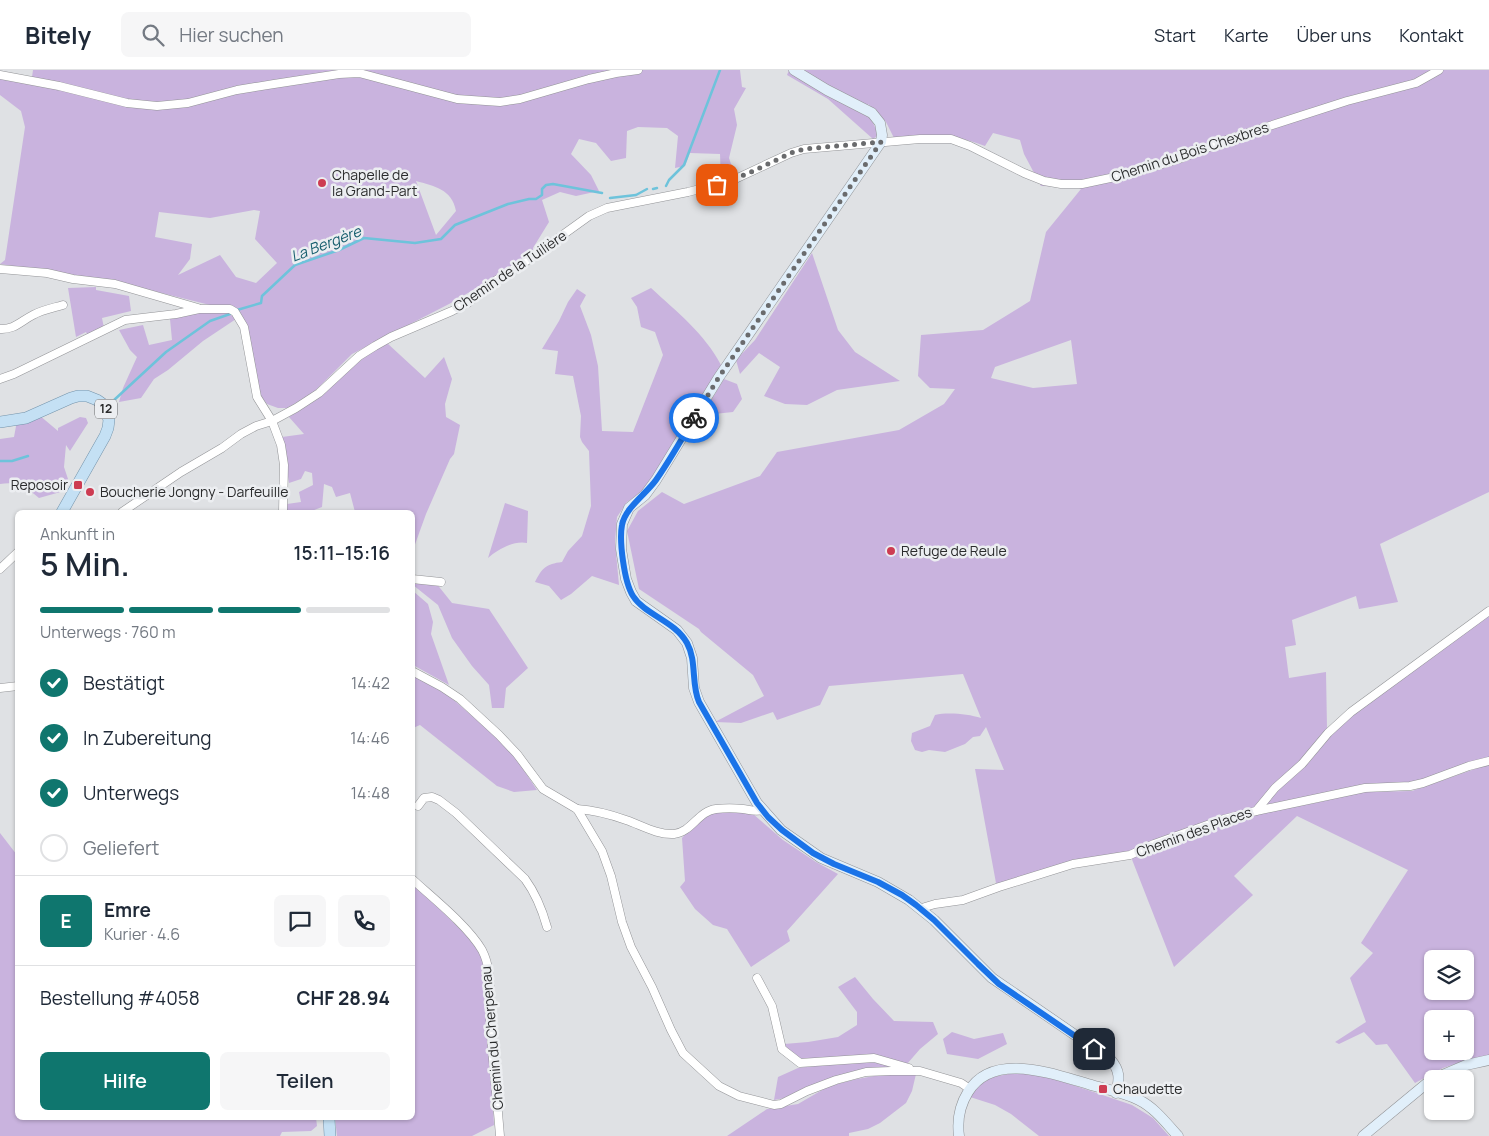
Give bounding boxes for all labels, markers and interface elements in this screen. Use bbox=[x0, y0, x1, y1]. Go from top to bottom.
search box bbox=[121, 12, 471, 57]
text: Bitely bbox=[25, 18, 91, 51]
icon: search bbox=[139, 21, 167, 49]
text: Hier suchen bbox=[179, 22, 284, 48]
text: Start bbox=[1154, 23, 1196, 47]
text: Karte bbox=[1224, 23, 1269, 47]
text: Über uns bbox=[1297, 23, 1371, 47]
text: Kontakt bbox=[1399, 23, 1464, 47]
street label: Chemin du Bois Chexbres bbox=[1109, 117, 1271, 186]
pin bbox=[696, 164, 738, 206]
place label: Chapelle de la Grand-Part bbox=[332, 165, 418, 200]
icon: bag bbox=[703, 171, 731, 199]
marker: Chapelle de la Grand-Part bbox=[316, 177, 328, 189]
water label: La Bergère bbox=[288, 220, 365, 267]
street label: Chemin de la Tuilière bbox=[449, 226, 570, 316]
courier bbox=[669, 393, 719, 443]
road number: 12 bbox=[95, 399, 117, 418]
icon: bike bbox=[680, 404, 708, 432]
place label: Reposoir bbox=[11, 475, 68, 494]
marker: Reposoir bbox=[72, 479, 84, 491]
place label: Boucherie Jongny - Darfeuille bbox=[100, 482, 288, 501]
marker: Boucherie Jongny - Darfeuille bbox=[84, 486, 96, 498]
text: Ankunft in bbox=[40, 523, 115, 545]
text: 15:11–15:16 bbox=[293, 540, 390, 566]
place label: Refuge de Reule bbox=[901, 541, 1007, 560]
text: 5 Min. bbox=[40, 542, 130, 586]
marker: Refuge de Reule bbox=[885, 545, 897, 557]
text: Unterwegs · 760 m bbox=[40, 621, 176, 643]
icon: check bbox=[40, 669, 68, 697]
text: Bestätigt bbox=[83, 670, 165, 696]
text: 14:42 bbox=[351, 672, 390, 694]
icon: check bbox=[40, 724, 68, 752]
text: In Zubereitung bbox=[83, 725, 211, 751]
text: 14:46 bbox=[350, 727, 390, 749]
icon: check bbox=[40, 779, 68, 807]
text: Unterwegs bbox=[83, 780, 179, 806]
text: 14:48 bbox=[351, 782, 390, 804]
street label: Chemin des Places bbox=[1133, 802, 1254, 861]
text: Geliefert bbox=[83, 835, 159, 861]
button: chat bbox=[274, 895, 326, 947]
button: phone bbox=[338, 895, 390, 947]
text: Emre bbox=[104, 897, 151, 923]
text: E bbox=[60, 908, 72, 934]
text: Kurier · 4.6 bbox=[104, 923, 180, 945]
map controls bbox=[1424, 950, 1474, 1120]
button: layers bbox=[1424, 950, 1474, 1000]
street label: Chemin du Cherpenau bbox=[476, 965, 507, 1111]
text: Bestellung #4058 bbox=[40, 985, 200, 1011]
text: CHF 28.94 bbox=[296, 985, 390, 1011]
button: + bbox=[1424, 1010, 1474, 1060]
pin bbox=[1073, 1028, 1115, 1070]
icon: home bbox=[1080, 1035, 1108, 1063]
button: Hilfe bbox=[40, 1052, 210, 1110]
button: Teilen bbox=[220, 1052, 390, 1110]
button: − bbox=[1424, 1070, 1474, 1120]
place label: Chaudette bbox=[1113, 1079, 1182, 1098]
marker: Chaudette bbox=[1097, 1083, 1109, 1095]

